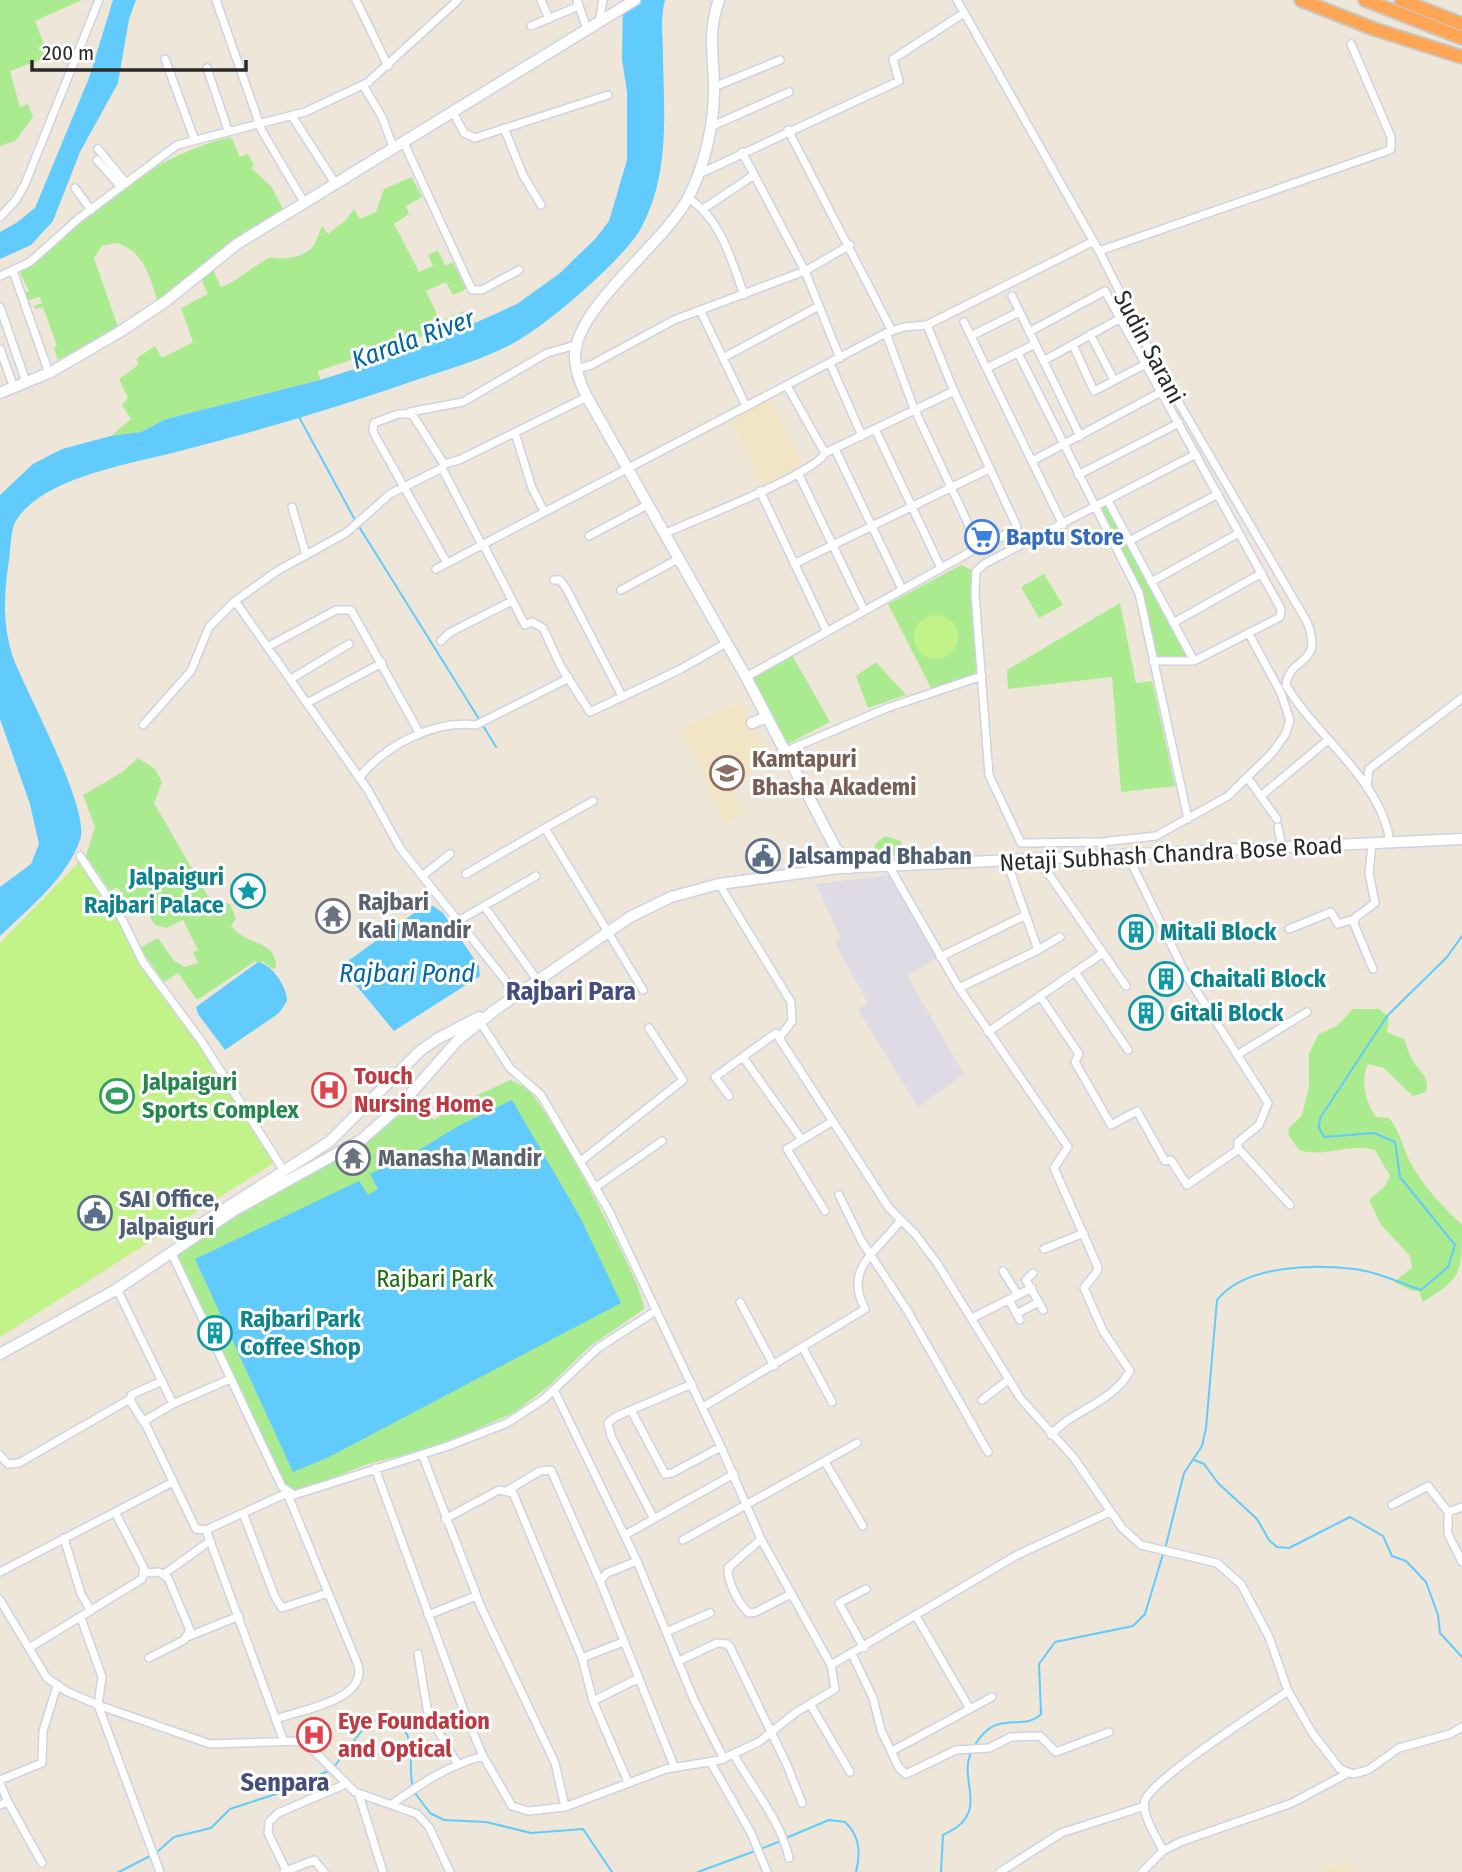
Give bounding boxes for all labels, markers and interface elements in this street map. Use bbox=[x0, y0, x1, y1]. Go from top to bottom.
scale bar bbox=[32, 28, 245, 72]
text: 200 m bbox=[42, 40, 94, 66]
street label: Sudin Sarani bbox=[1108, 286, 1190, 408]
water label: Karala River bbox=[348, 303, 480, 376]
supermarket icon: Baptu Store bbox=[963, 518, 1001, 556]
place label: Baptu Store bbox=[1006, 523, 1124, 551]
place label: Kamtapuri Bhasha Akademi bbox=[752, 745, 916, 801]
school or university icon: Kamtapuri Bhasha Akademi bbox=[708, 754, 746, 792]
street label: Netaji Subhash Chandra Bose Road bbox=[999, 831, 1343, 877]
public building icon: Jalsampad Bhaban bbox=[744, 837, 782, 875]
place label: Jalsampad Bhaban bbox=[787, 842, 972, 870]
place label: Jalpaiguri Rajbari Palace bbox=[84, 863, 224, 919]
place icon: Jalpaiguri Rajbari Palace bbox=[229, 872, 267, 910]
place label: Rajbari Kali Mandir bbox=[358, 888, 471, 944]
temple icon: Rajbari Kali Mandir bbox=[314, 897, 352, 935]
building icon: Mitali Block bbox=[1117, 913, 1155, 951]
place label: Mitali Block bbox=[1160, 918, 1277, 946]
water label: Rajbari Pond bbox=[339, 958, 475, 989]
building icon: Chaitali Block bbox=[1147, 960, 1185, 998]
place label: Chaitali Block bbox=[1190, 965, 1327, 993]
district label: Rajbari Para bbox=[506, 976, 636, 1007]
building icon: Gitali Block bbox=[1127, 994, 1165, 1032]
place label: Gitali Block bbox=[1170, 999, 1284, 1027]
place label: Touch Nursing Home bbox=[354, 1062, 493, 1118]
place label: Jalpaiguri Sports Complex bbox=[141, 1068, 300, 1124]
hospital icon: Touch Nursing Home bbox=[310, 1071, 348, 1109]
sports icon: Jalpaiguri Sports Complex bbox=[98, 1077, 136, 1115]
temple icon: Manasha Mandir bbox=[334, 1139, 372, 1177]
place label: Manasha Mandir bbox=[378, 1144, 542, 1172]
place label: SAI Office, Jalpaiguri bbox=[118, 1185, 219, 1241]
public building icon: SAI Office, Jalpaiguri bbox=[76, 1194, 114, 1232]
park label: Rajbari Park bbox=[376, 1265, 495, 1293]
place label: Rajbari Park Coffee Shop bbox=[240, 1305, 362, 1361]
building icon: Rajbari Park Coffee Shop bbox=[196, 1314, 234, 1352]
place label: Eye Foundation and Optical bbox=[338, 1707, 490, 1763]
hospital icon: Eye Foundation and Optical bbox=[295, 1716, 333, 1754]
district label: Senpara bbox=[241, 1767, 329, 1798]

